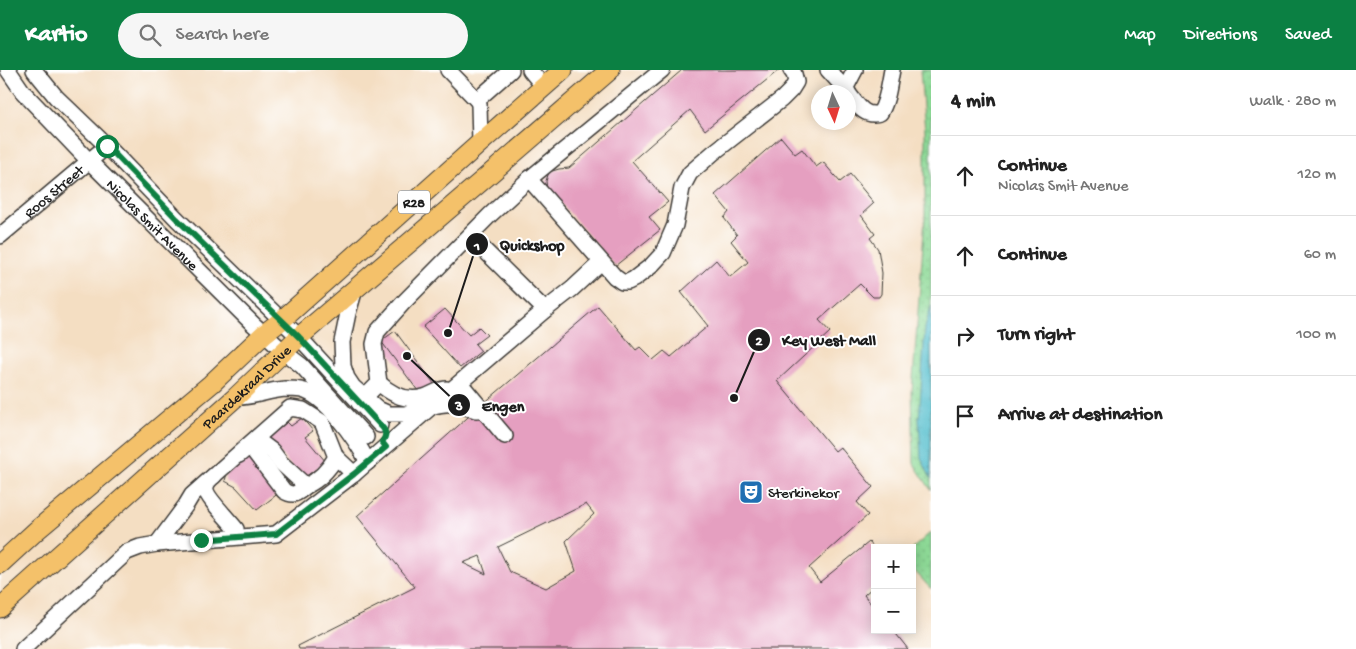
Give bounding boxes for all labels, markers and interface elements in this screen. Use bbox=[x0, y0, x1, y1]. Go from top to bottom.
search box bbox=[118, 13, 468, 58]
text: Kartio bbox=[25, 21, 88, 50]
icon: search bbox=[136, 21, 164, 49]
text: Search here bbox=[176, 24, 269, 47]
text: Map bbox=[1124, 25, 1156, 46]
text: Directions bbox=[1184, 25, 1257, 46]
text: Saved bbox=[1285, 25, 1331, 46]
north arrow bbox=[811, 85, 856, 130]
text: 4 min bbox=[951, 90, 995, 115]
text: Walk · 280 m bbox=[1249, 93, 1336, 112]
route start bbox=[96, 135, 119, 158]
text: Continue bbox=[998, 155, 1067, 178]
street label: Roos Street bbox=[21, 161, 90, 223]
icon: ahead bbox=[951, 162, 979, 190]
text: 120 m bbox=[1297, 166, 1336, 185]
street label: Nicolas Smit Avenue bbox=[102, 176, 201, 276]
text: Nicolas Smit Avenue bbox=[998, 178, 1128, 197]
road number: R28 bbox=[398, 190, 430, 214]
callout: Quickshop bbox=[465, 229, 575, 260]
text: 1 bbox=[473, 238, 480, 256]
text: Quickshop bbox=[500, 238, 565, 257]
icon: ahead bbox=[951, 242, 979, 270]
text: Continue bbox=[998, 244, 1067, 267]
text: 60 m bbox=[1304, 246, 1336, 265]
icon: right bbox=[951, 322, 979, 350]
callout: Key West Mall bbox=[747, 324, 886, 355]
text: Turn right bbox=[998, 324, 1074, 347]
text: 100 m bbox=[1296, 326, 1336, 345]
text: 2 bbox=[755, 333, 763, 351]
text: Key West Mall bbox=[781, 333, 876, 352]
street label: Paardekraal Drive bbox=[198, 342, 296, 435]
callout: Engen bbox=[447, 390, 534, 421]
text: 3 bbox=[454, 398, 463, 416]
text: Engen bbox=[482, 399, 525, 418]
icon: arrive bbox=[951, 402, 979, 430]
text: Arrive at destination bbox=[998, 404, 1162, 427]
theatre icon: Sterkinekor bbox=[738, 479, 764, 505]
place label: Sterkinekor bbox=[768, 485, 840, 503]
route end bbox=[190, 529, 213, 552]
map controls bbox=[871, 544, 916, 634]
button: + bbox=[871, 544, 916, 589]
button: − bbox=[871, 589, 916, 634]

